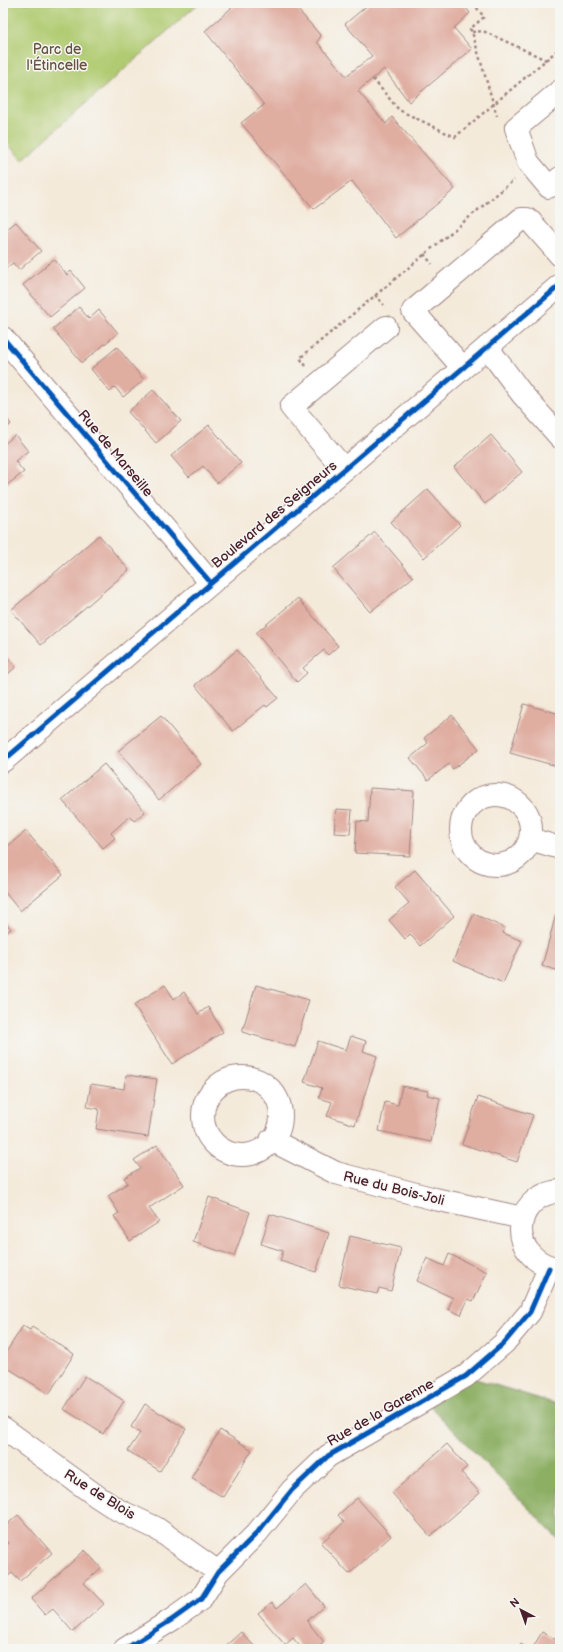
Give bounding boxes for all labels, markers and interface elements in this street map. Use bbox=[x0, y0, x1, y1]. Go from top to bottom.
park label: Parc de l'Étincelle bbox=[27, 41, 87, 74]
street label: Rue de Marseille bbox=[74, 407, 157, 500]
street label: Boulevard des Seigneurs bbox=[208, 457, 340, 572]
street label: Rue du Bois-Joli bbox=[342, 1168, 446, 1209]
street label: Rue de la Garenne bbox=[324, 1375, 437, 1450]
street label: Rue de Blois bbox=[61, 1466, 139, 1523]
north arrow bbox=[501, 1590, 541, 1630]
text: N bbox=[507, 1595, 522, 1610]

